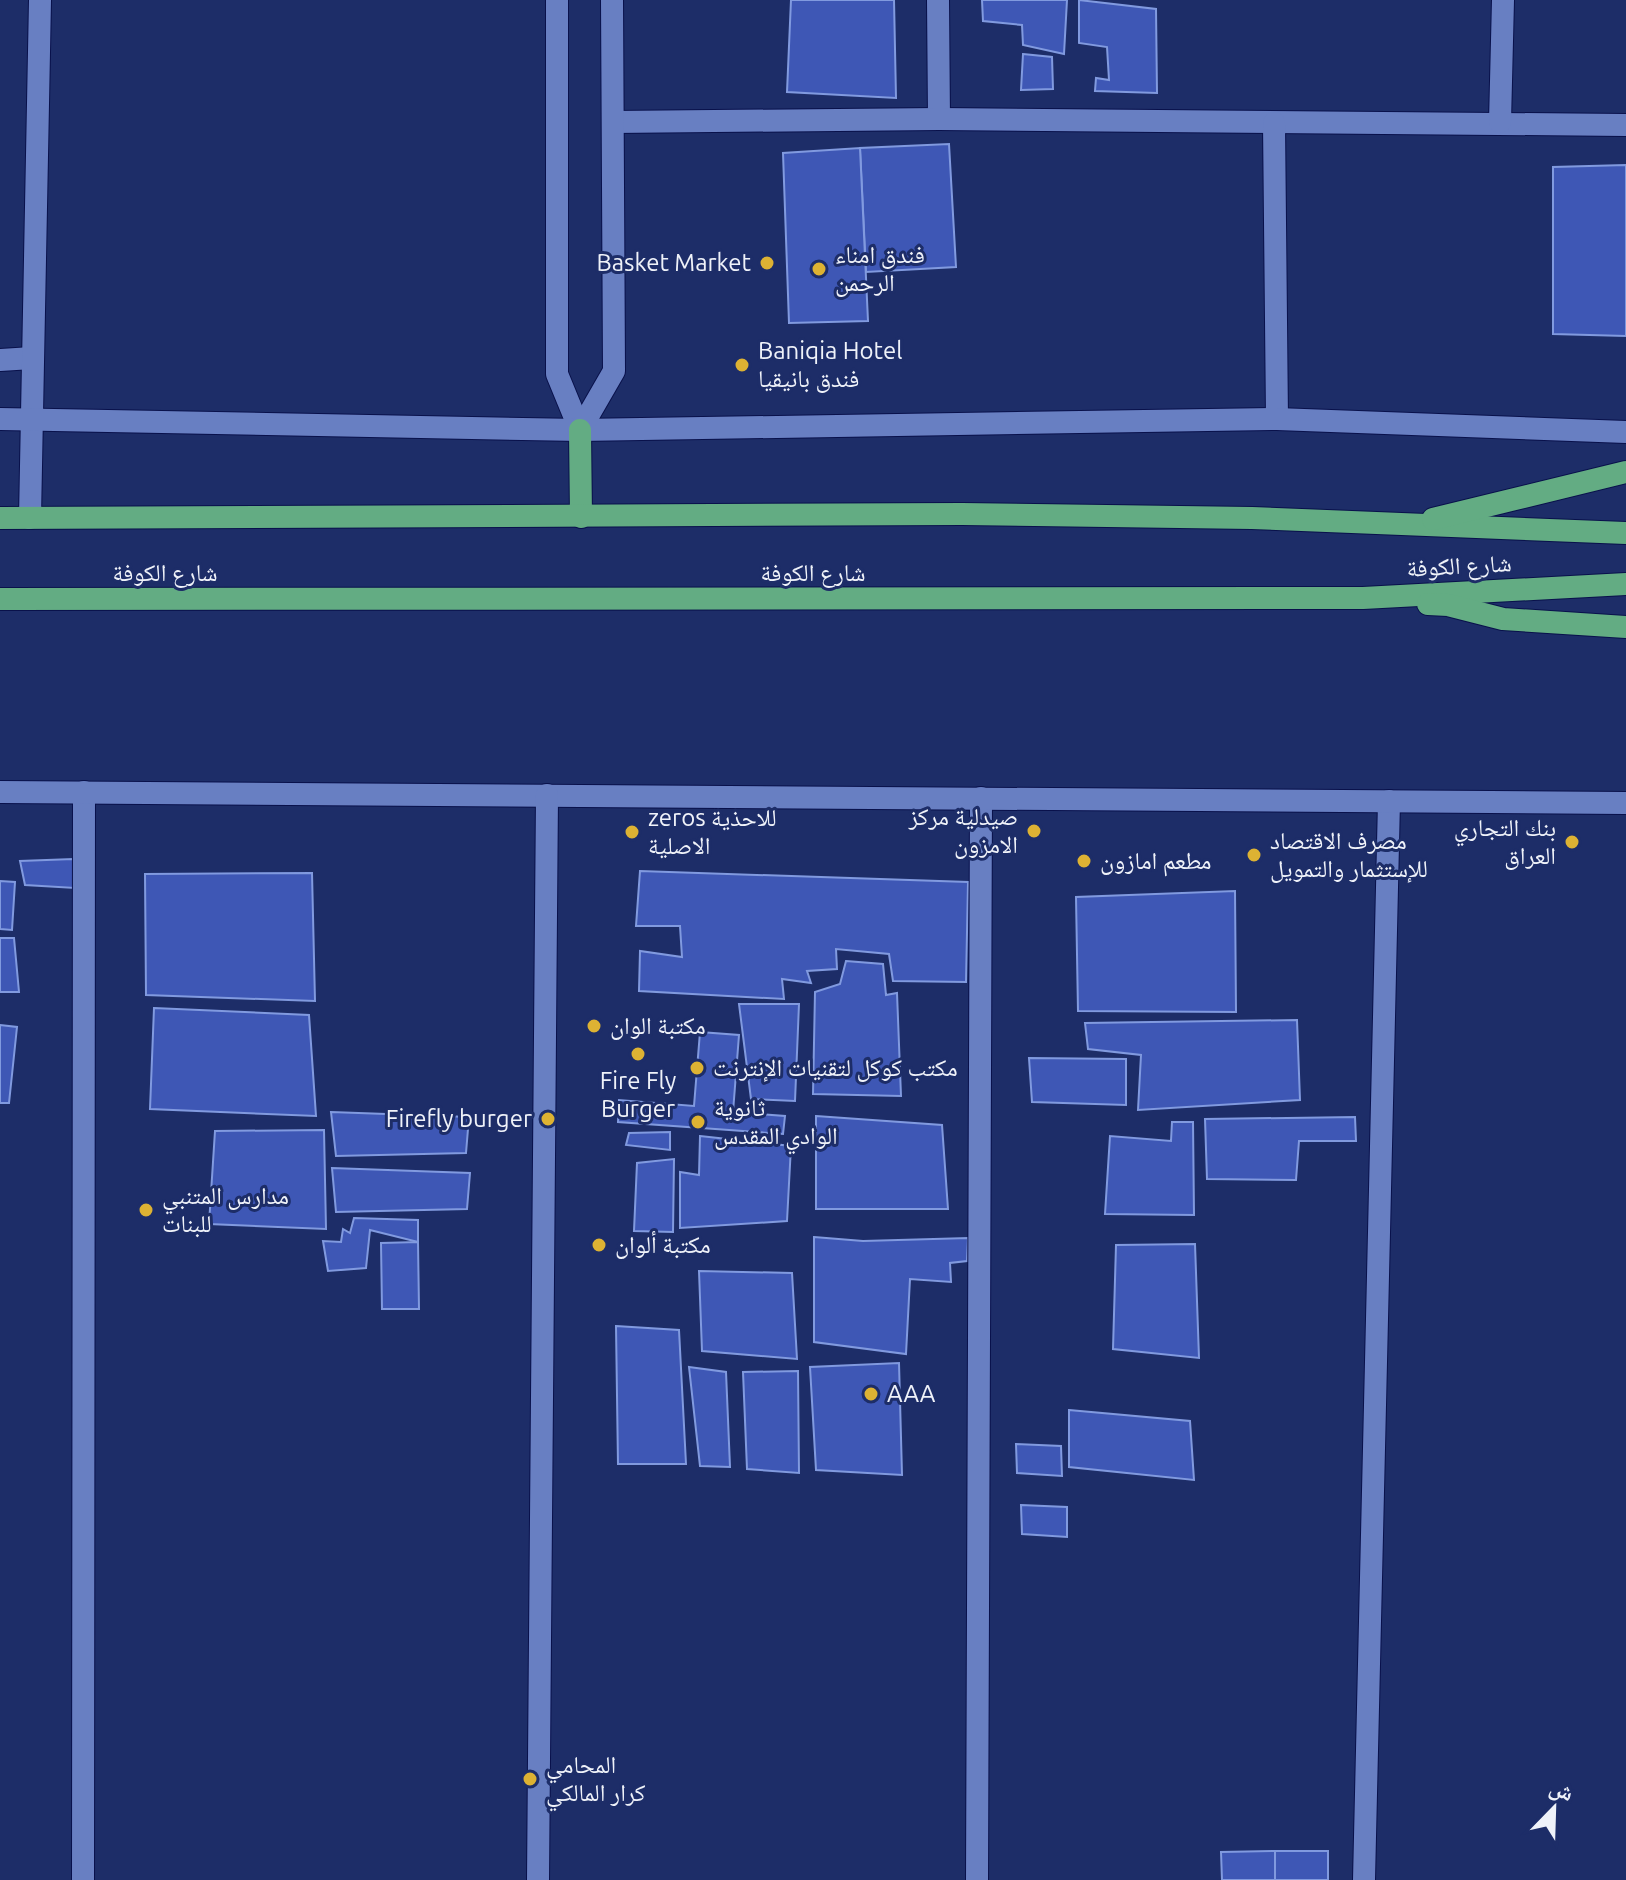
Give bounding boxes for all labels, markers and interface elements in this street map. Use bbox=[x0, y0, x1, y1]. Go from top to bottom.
place label: فندق امناء الرحمن bbox=[835, 241, 925, 297]
place label: Basket Market bbox=[596, 249, 752, 276]
marker: Basket Market bbox=[758, 254, 776, 272]
marker: فندق امناء الرحمن bbox=[810, 260, 828, 278]
place label: Baniqia Hotel فندق بانيقيا bbox=[758, 337, 903, 393]
marker: Baniqia Hotel فندق بانيقيا bbox=[733, 356, 751, 374]
street label: شارع الكوفة bbox=[1406, 549, 1512, 584]
street label: شارع الكوفة bbox=[112, 559, 218, 588]
street label: شارع الكوفة bbox=[760, 559, 866, 588]
place label: صيدلية مركز الامزون bbox=[908, 803, 1018, 859]
place label: zeros للاحذية الاصلية bbox=[648, 804, 777, 859]
place label: بنك التجاري العراق bbox=[1454, 814, 1556, 870]
marker: صيدلية مركز الامزون bbox=[1025, 822, 1043, 840]
marker: zeros للاحذية الاصلية bbox=[623, 823, 641, 841]
place label: مصرف الاقتصاد للإستثمار والتمويل bbox=[1270, 827, 1428, 883]
marker: بنك التجاري العراق bbox=[1563, 833, 1581, 851]
marker: مصرف الاقتصاد للإستثمار والتمويل bbox=[1245, 846, 1263, 864]
place label: مطعم امازون bbox=[1100, 847, 1211, 877]
marker: مطعم امازون bbox=[1075, 852, 1093, 870]
place label: مكتبة الوان bbox=[610, 1012, 706, 1040]
marker: مكتبة الوان bbox=[585, 1017, 603, 1035]
marker: Fire Fly Burger bbox=[629, 1045, 647, 1063]
place label: مكتب كوكل لتقنيات الإنترنت bbox=[713, 1054, 958, 1082]
marker: مكتب كوكل لتقنيات الإنترنت bbox=[688, 1059, 706, 1077]
place label: Fire Fly Burger bbox=[600, 1067, 677, 1122]
place label: ثانوية الوادي المقدس bbox=[714, 1094, 838, 1155]
place label: Firefly burger bbox=[386, 1105, 532, 1132]
marker: Firefly burger bbox=[539, 1110, 557, 1128]
marker: ثانوية الوادي المقدس bbox=[689, 1113, 707, 1131]
place label: مدارس المتنبي للبنات bbox=[162, 1182, 289, 1238]
marker: مدارس المتنبي للبنات bbox=[137, 1201, 155, 1219]
place label: مكتبة ألوان bbox=[615, 1231, 711, 1259]
marker: مكتبة ألوان bbox=[590, 1236, 608, 1254]
place label: AAA bbox=[887, 1380, 936, 1407]
marker: AAA bbox=[862, 1385, 880, 1403]
place label: المحامي كرار المالكي bbox=[546, 1751, 646, 1812]
north arrow bbox=[1514, 1768, 1594, 1848]
marker: المحامي كرار المالكي bbox=[521, 1770, 539, 1788]
text: ش bbox=[1546, 1773, 1578, 1807]

